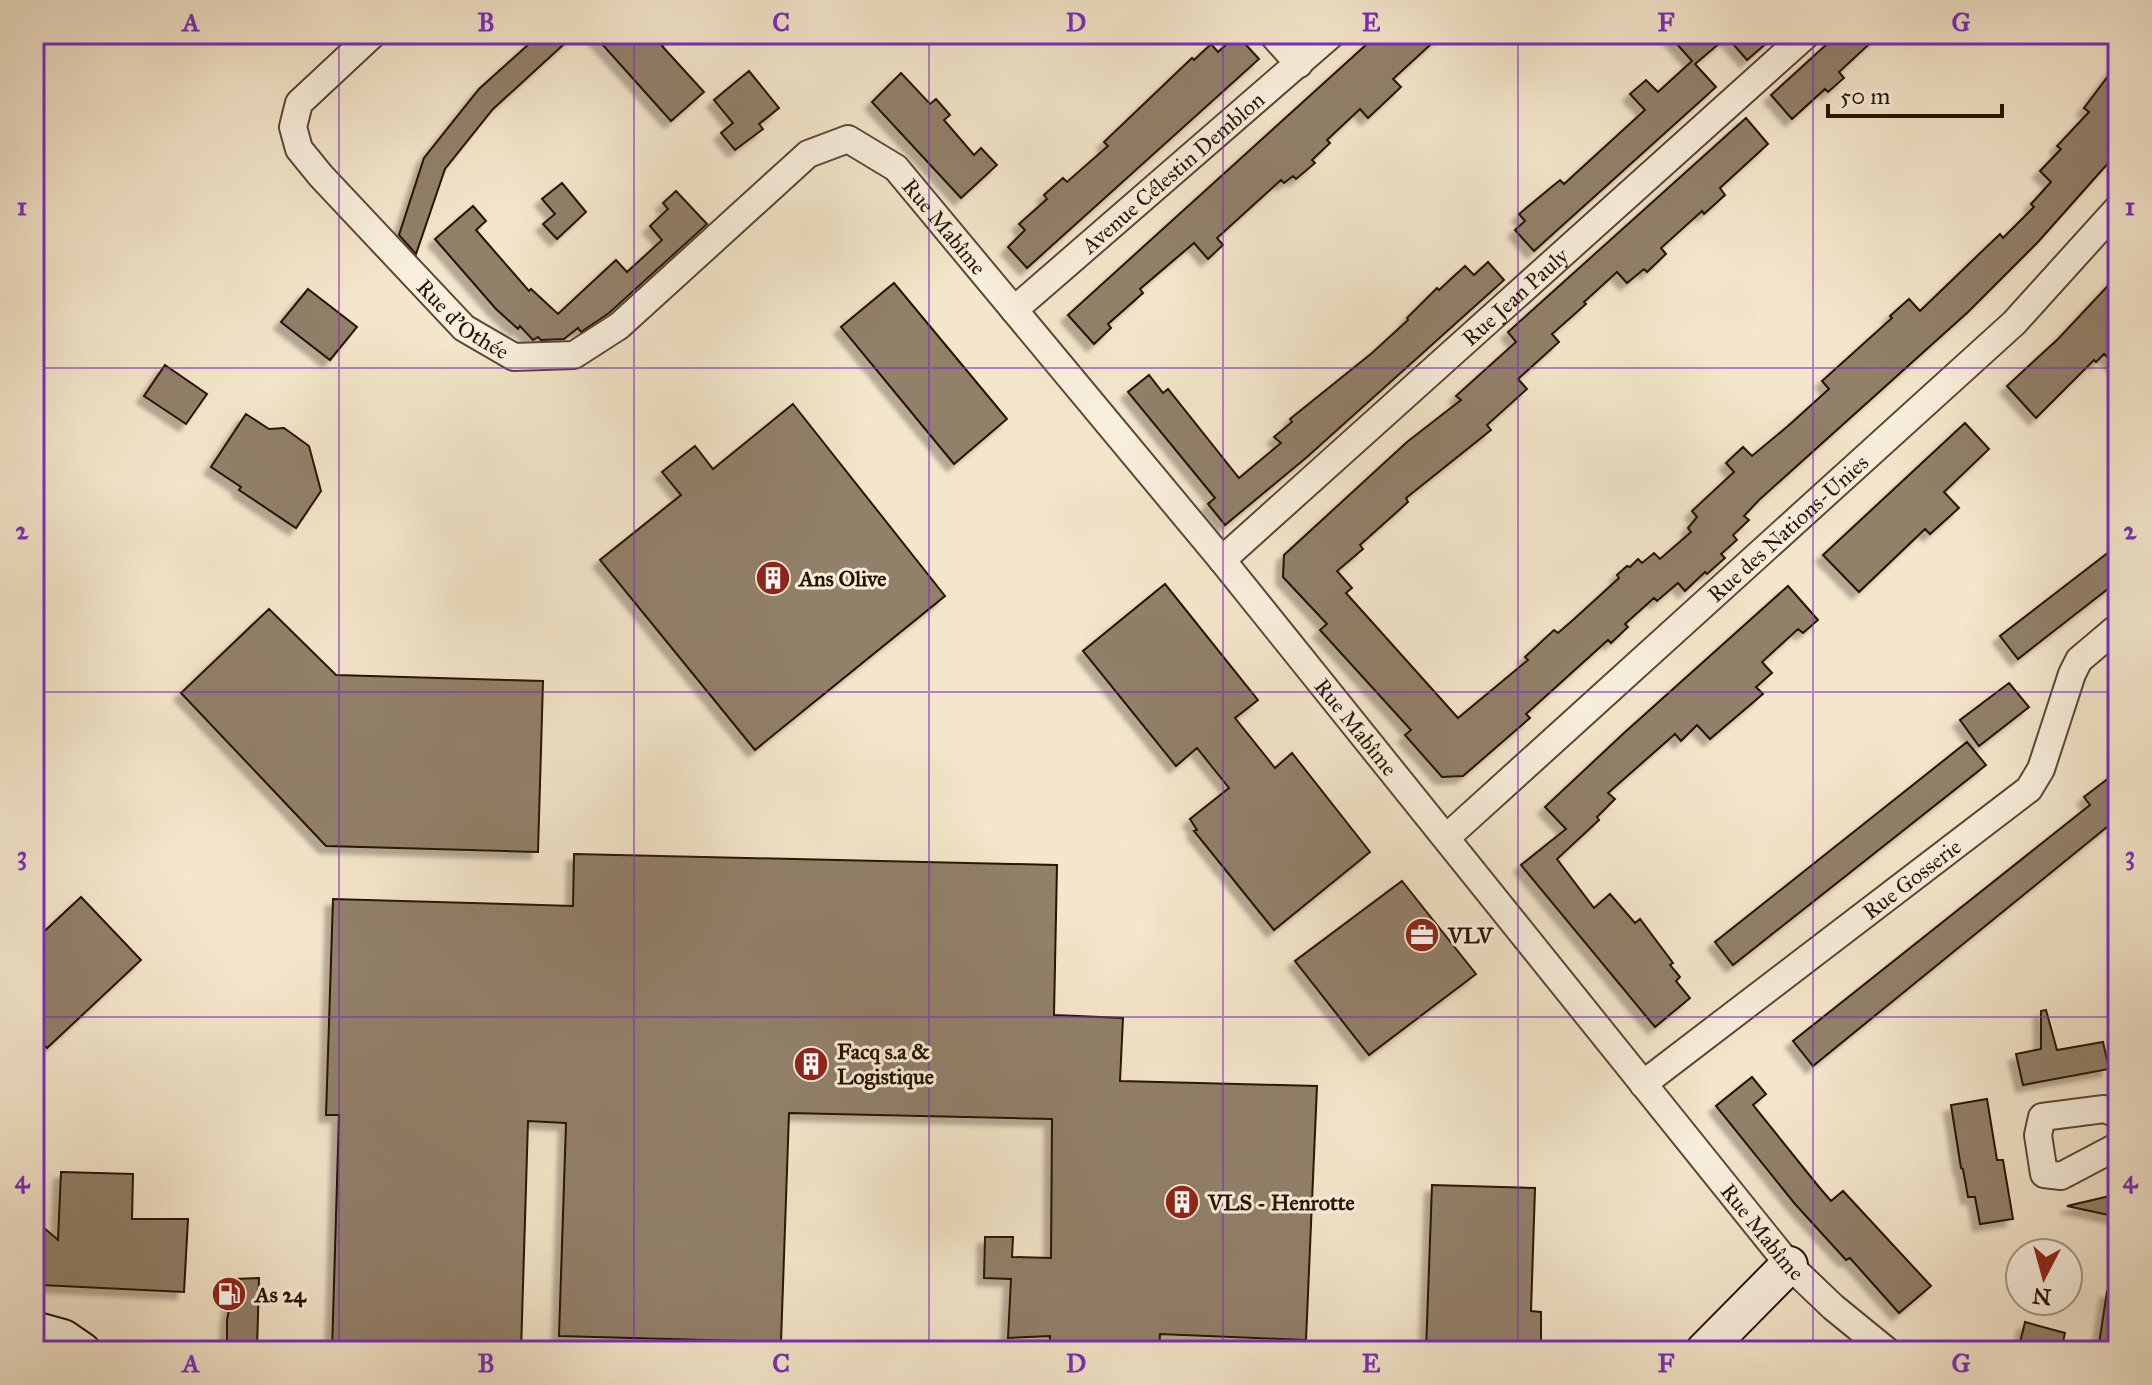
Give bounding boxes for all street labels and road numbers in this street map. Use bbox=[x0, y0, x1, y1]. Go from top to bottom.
street label: Avenue Célestin Demblon bbox=[1075, 86, 1270, 260]
street label: Rue Mabîme bbox=[897, 173, 992, 280]
street label: Rue Jean Pauly bbox=[1456, 241, 1574, 351]
street label: Rue d'Othée bbox=[411, 273, 514, 365]
street label: Rue des Nations-Unies bbox=[1702, 448, 1874, 608]
street label: Rue Mabîme bbox=[1309, 673, 1403, 781]
street label: Rue Gosserie bbox=[1857, 833, 1966, 925]
street label: Rue Mabîme bbox=[1715, 1178, 1810, 1286]

